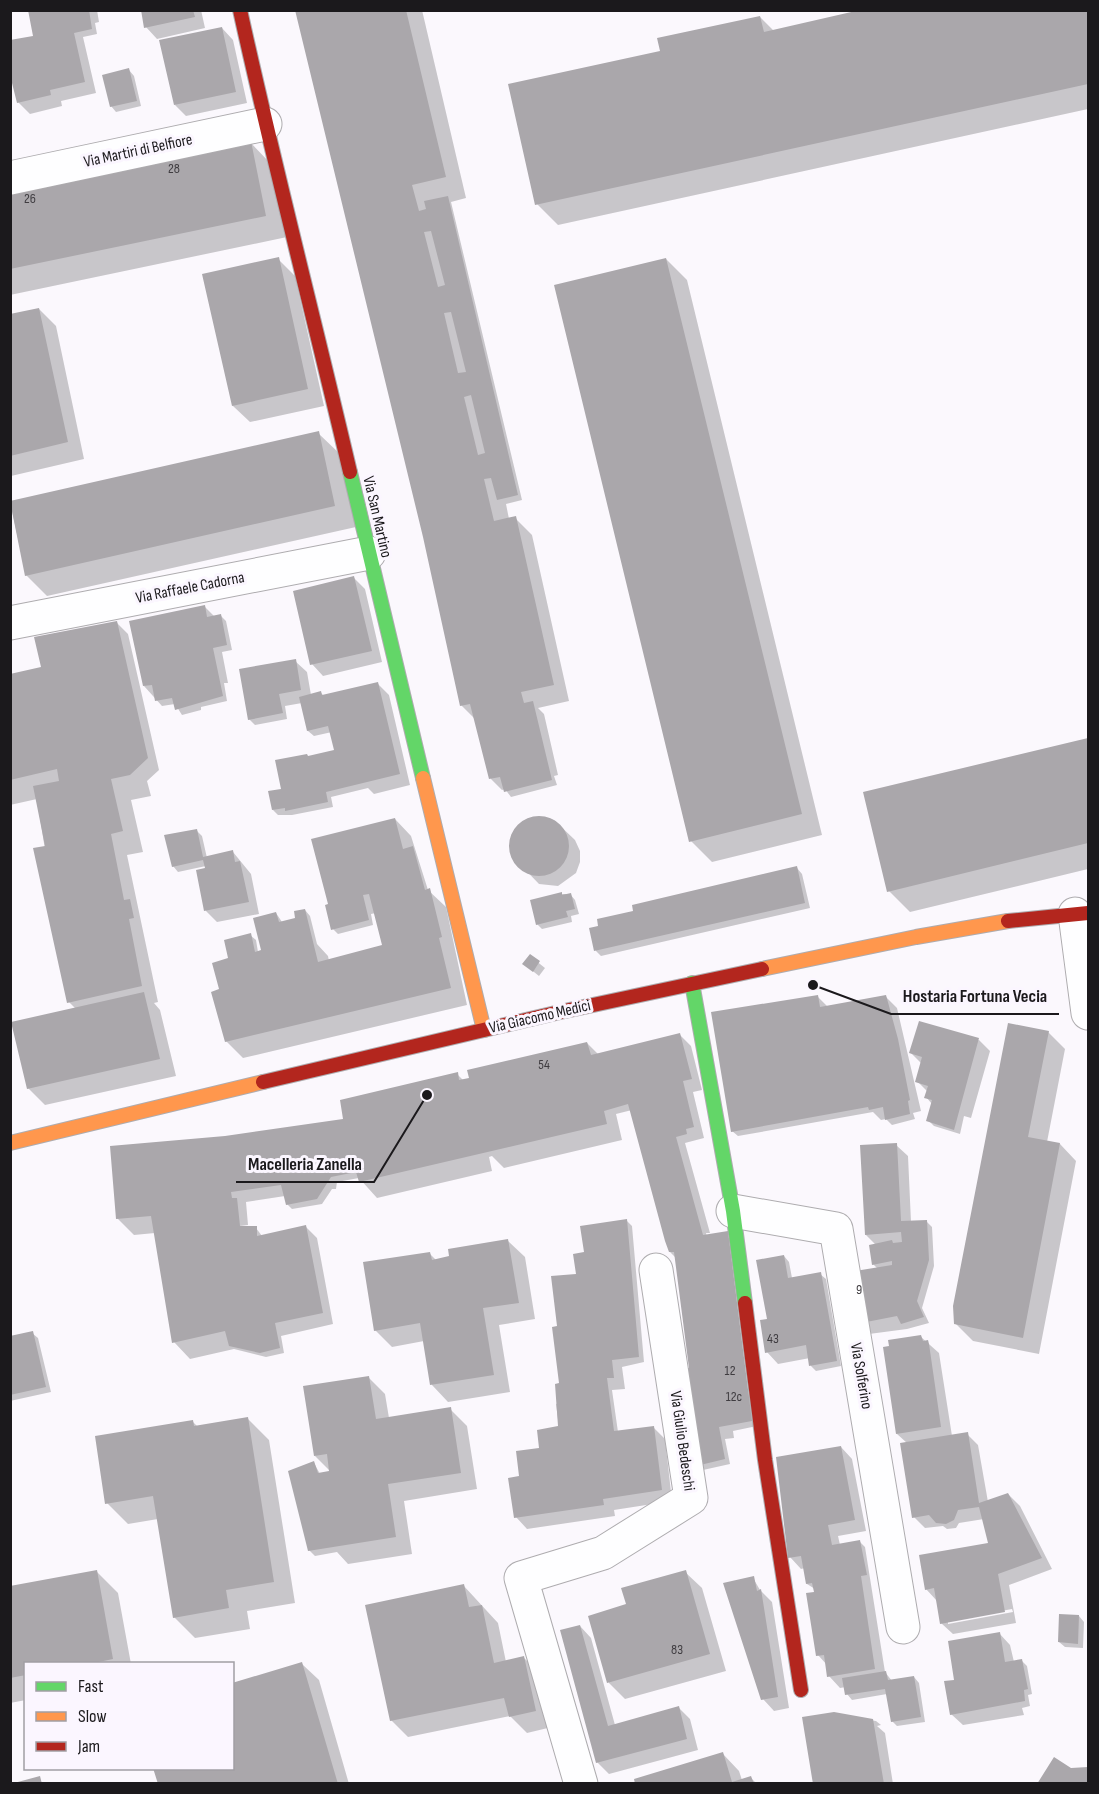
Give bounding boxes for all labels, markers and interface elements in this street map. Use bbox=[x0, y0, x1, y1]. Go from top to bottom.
street label: Via Martiri di Belfiore bbox=[82, 130, 194, 172]
house number: 28 bbox=[168, 160, 180, 177]
house number: 26 bbox=[24, 190, 36, 207]
street label: Via San Martino bbox=[358, 474, 396, 560]
street label: Via Raffaele Cadorna bbox=[134, 568, 246, 608]
callout: Hostaria Fortuna Vecia bbox=[891, 978, 1059, 1014]
text: Hostaria Fortuna Vecia bbox=[903, 986, 1047, 1007]
street label: Via Giacomo Medici bbox=[487, 996, 593, 1038]
house number: 54 bbox=[538, 1056, 550, 1073]
callout: Macelleria Zanella bbox=[236, 1146, 374, 1182]
text: Macelleria Zanella bbox=[248, 1154, 362, 1175]
house number: 9 bbox=[856, 1281, 862, 1298]
house number: 43 bbox=[767, 1330, 779, 1347]
street label: Via Solferino bbox=[846, 1341, 876, 1411]
house number: 12 bbox=[725, 1362, 736, 1379]
house number: 12c bbox=[726, 1388, 742, 1405]
street label: Via Giulio Bedeschi bbox=[666, 1390, 698, 1492]
house number: 83 bbox=[671, 1641, 683, 1658]
legend bbox=[24, 1662, 234, 1770]
text: Fast bbox=[78, 1676, 104, 1697]
text: Slow bbox=[78, 1706, 107, 1727]
text: Jam bbox=[77, 1736, 100, 1757]

